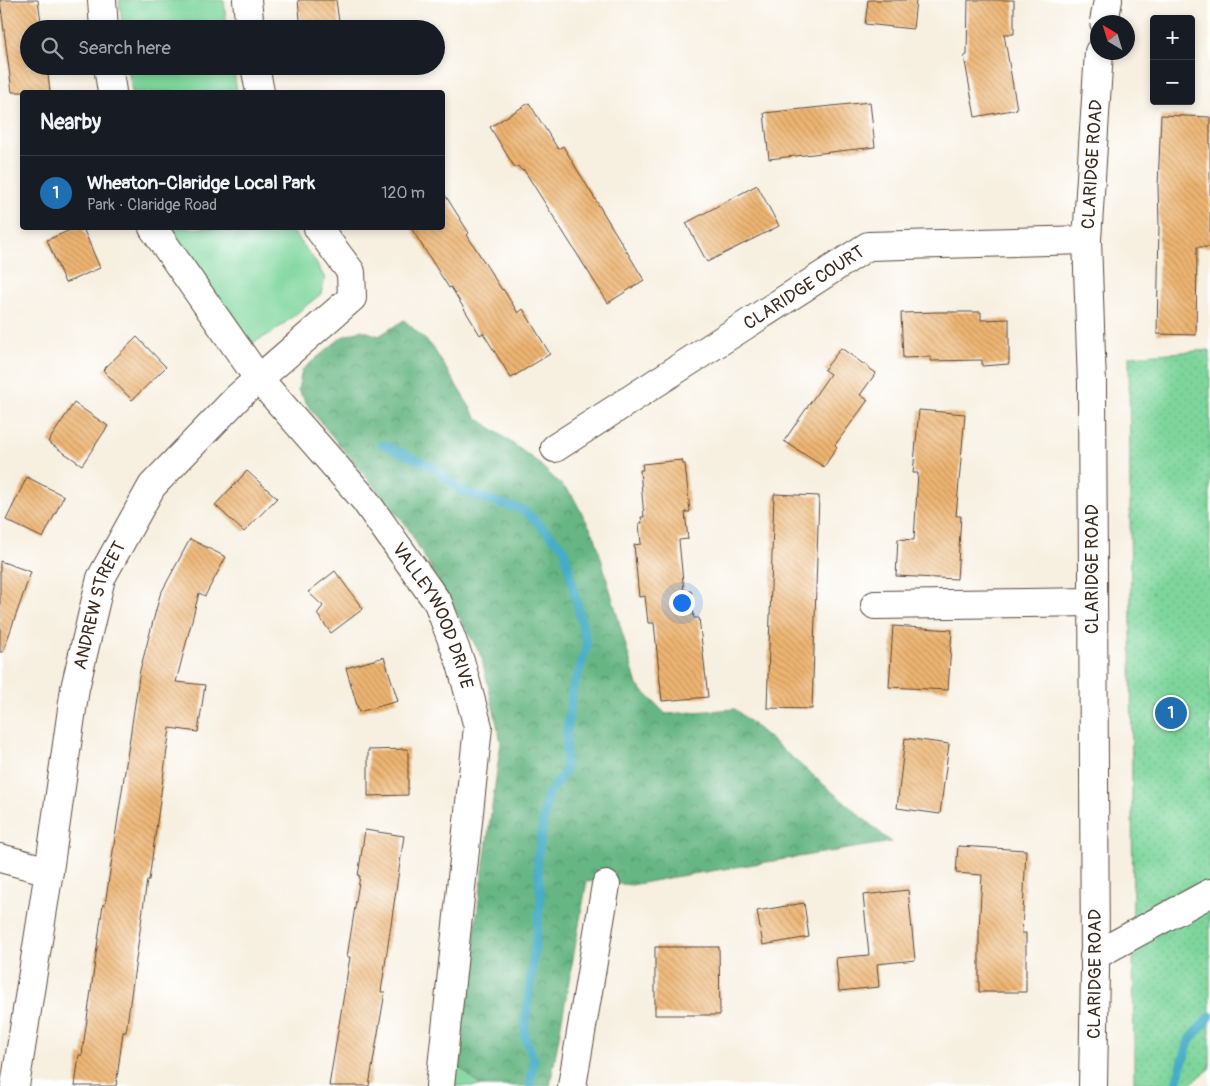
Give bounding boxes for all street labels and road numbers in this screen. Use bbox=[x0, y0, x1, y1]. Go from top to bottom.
street label: CLARIDGE ROAD bbox=[1077, 99, 1108, 230]
street label: CLARIDGE COURT bbox=[739, 241, 869, 335]
street label: CLARIDGE ROAD bbox=[1081, 504, 1104, 634]
street label: ANDREW STREET bbox=[69, 537, 131, 672]
street label: VALLEYWOOD DRIVE bbox=[387, 538, 478, 691]
street label: CLARIDGE ROAD bbox=[1083, 909, 1107, 1039]

